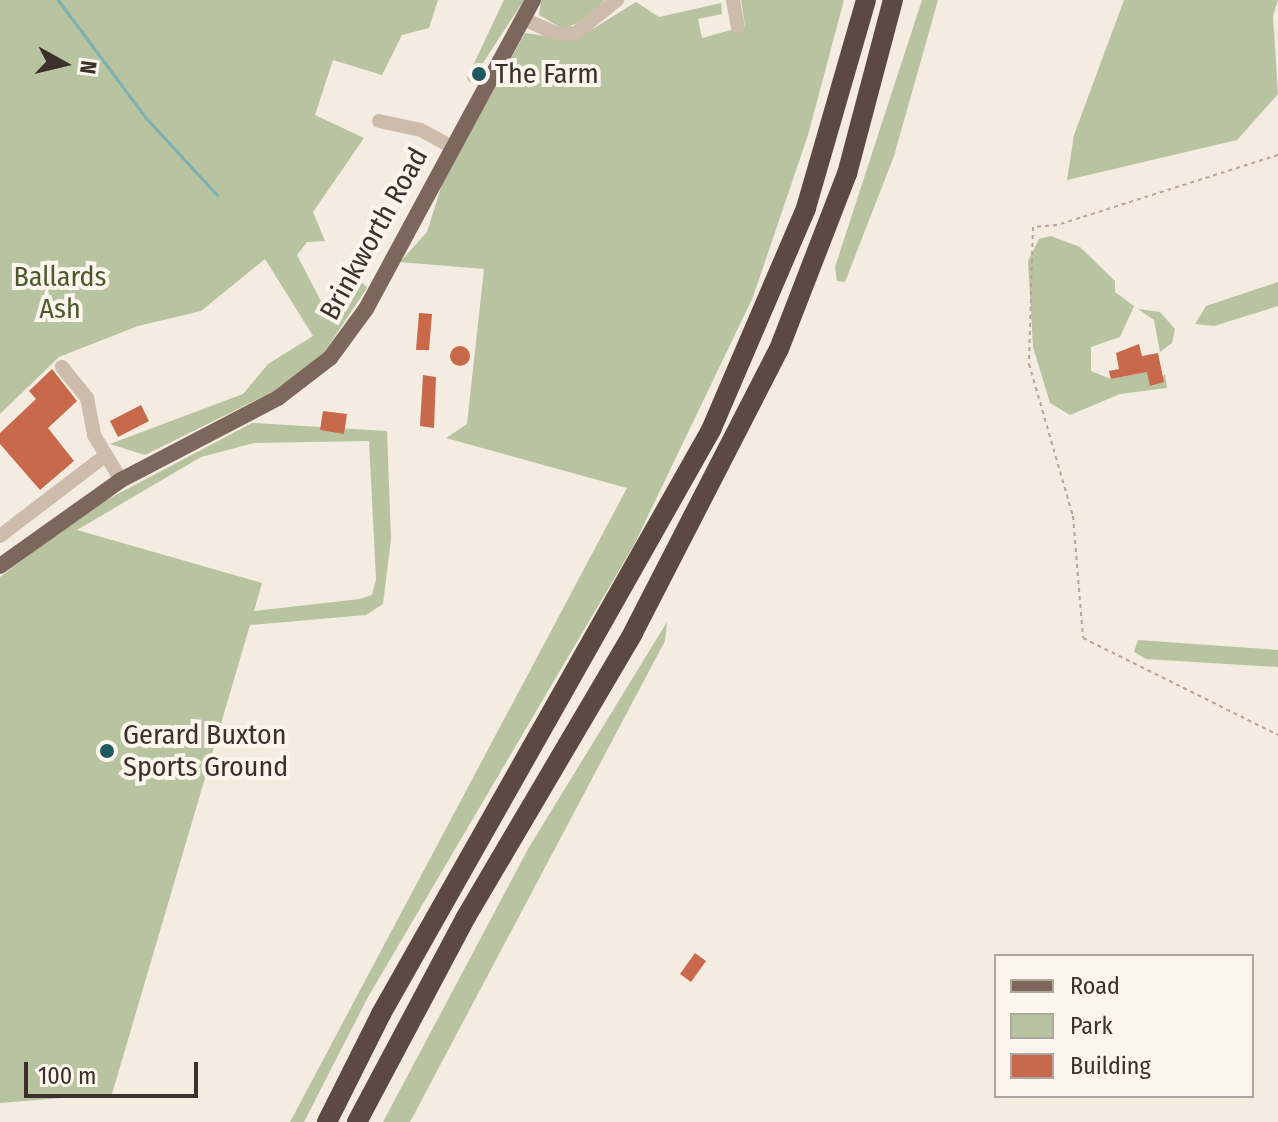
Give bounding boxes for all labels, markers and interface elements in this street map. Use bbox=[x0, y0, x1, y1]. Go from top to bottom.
north arrow bbox=[24, 24, 104, 104]
place label: The Farm bbox=[495, 57, 599, 91]
text: N bbox=[74, 59, 103, 76]
marker: The Farm bbox=[470, 65, 488, 83]
street label: Brinkworth Road bbox=[313, 142, 435, 326]
park label: Ballards Ash bbox=[13, 260, 107, 326]
place label: Gerard Buxton Sports Ground bbox=[123, 718, 288, 784]
marker: Gerard Buxton Sports Ground bbox=[98, 742, 116, 760]
legend bbox=[994, 954, 1254, 1098]
text: Road bbox=[1070, 972, 1120, 1000]
text: Park bbox=[1070, 1012, 1113, 1040]
scale bar bbox=[28, 1046, 202, 1096]
text: Building bbox=[1070, 1052, 1151, 1080]
text: 100 m bbox=[38, 1062, 96, 1090]

